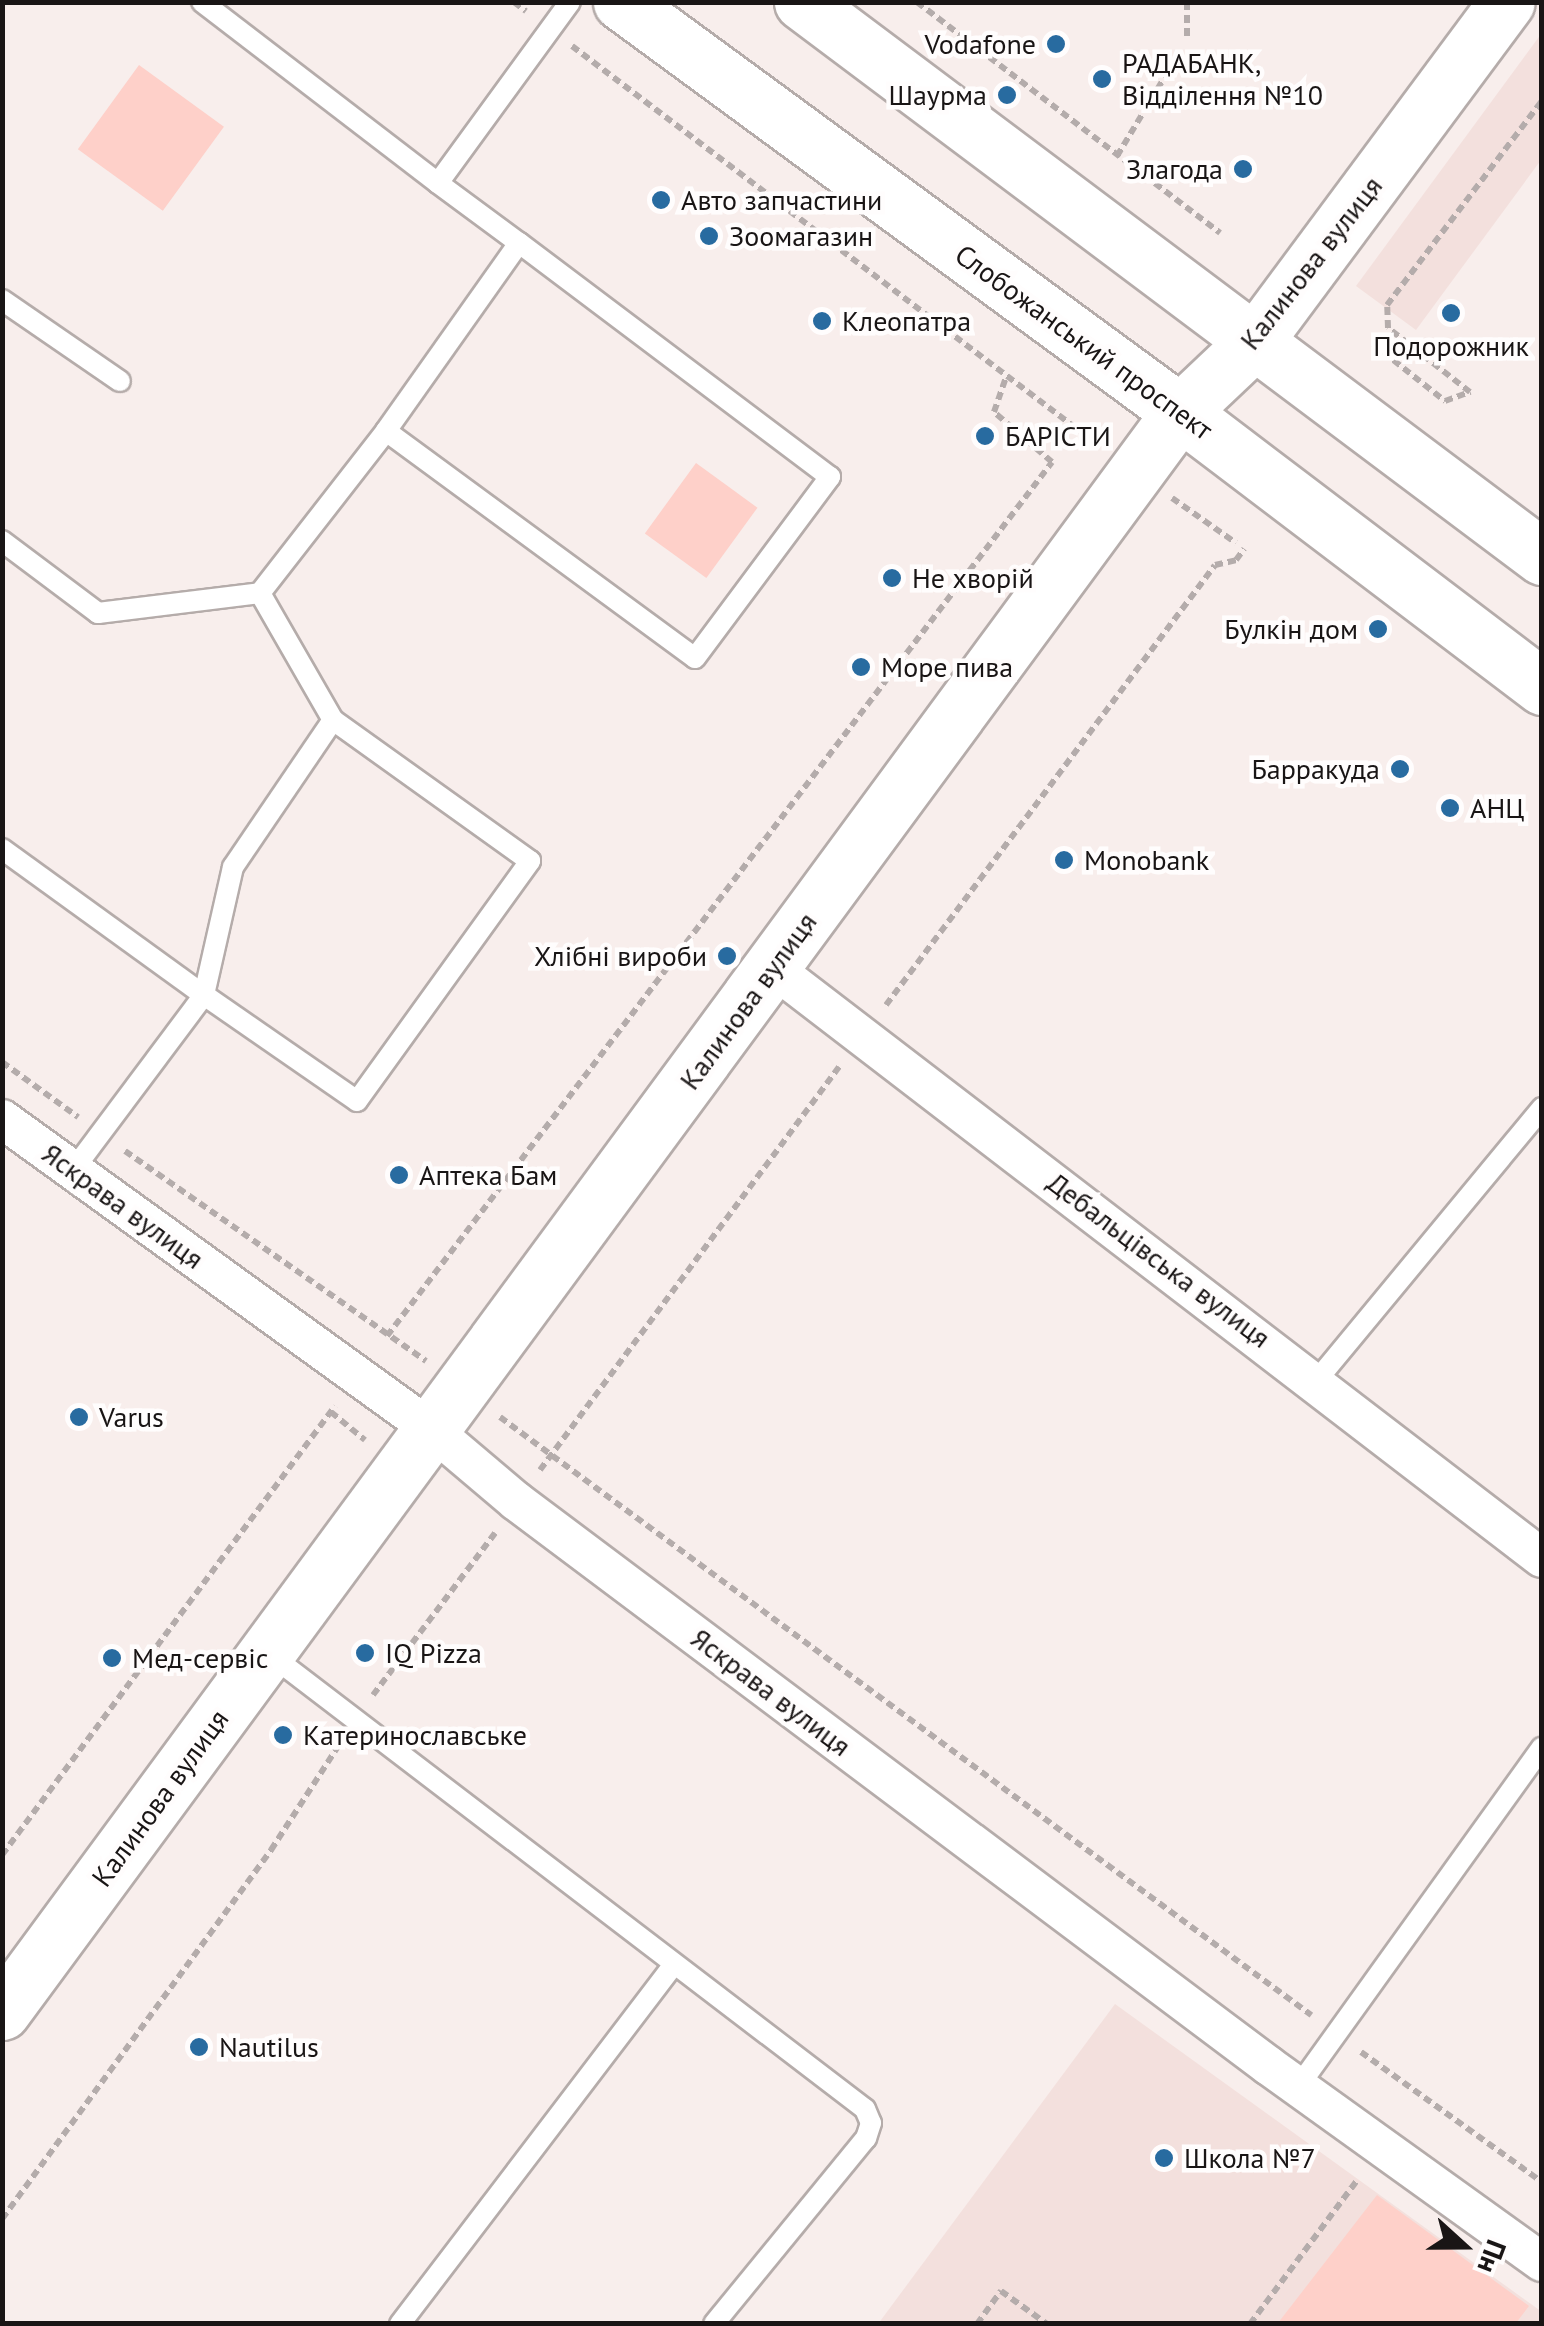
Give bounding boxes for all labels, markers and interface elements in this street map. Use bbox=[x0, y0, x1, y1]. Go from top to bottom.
place label: Vodafone bbox=[925, 27, 1036, 61]
marker: Vodafone bbox=[1045, 33, 1067, 55]
place label: РАДАБАНК, Відділення №10 bbox=[1122, 46, 1323, 112]
marker: РАДАБАНК, Відділення №10 bbox=[1091, 68, 1113, 90]
place label: Шаурма bbox=[888, 78, 987, 112]
marker: Шаурма bbox=[996, 84, 1018, 106]
place label: Злагода bbox=[1126, 152, 1223, 186]
marker: Злагода bbox=[1232, 158, 1254, 180]
street label: Калинова вулиця bbox=[1233, 170, 1389, 356]
place label: Авто запчастини bbox=[681, 183, 882, 217]
marker: Авто запчастини bbox=[650, 189, 672, 211]
place label: Зоомагазин bbox=[729, 219, 873, 253]
marker: Зоомагазин bbox=[698, 225, 720, 247]
street label: Слобожанський проспект bbox=[949, 237, 1219, 447]
marker: Подорожник bbox=[1440, 302, 1462, 324]
place label: Клеопатра bbox=[842, 304, 971, 338]
marker: Клеопатра bbox=[811, 310, 833, 332]
place label: Подорожник bbox=[1373, 329, 1529, 363]
place label: БАРІСТИ bbox=[1005, 419, 1111, 453]
marker: БАРІСТИ bbox=[974, 425, 996, 447]
place label: Не хворій bbox=[912, 561, 1034, 595]
marker: Не хворій bbox=[881, 567, 903, 589]
place label: Булкін дом bbox=[1224, 612, 1358, 646]
marker: Булкін дом bbox=[1367, 618, 1389, 640]
place label: Море пива bbox=[881, 650, 1013, 684]
marker: Море пива bbox=[850, 656, 872, 678]
place label: Барракуда bbox=[1251, 752, 1380, 786]
marker: Барракуда bbox=[1389, 758, 1411, 780]
place label: АНЦ bbox=[1470, 791, 1524, 825]
marker: АНЦ bbox=[1439, 797, 1461, 819]
place label: Monobank bbox=[1084, 843, 1209, 877]
marker: Monobank bbox=[1053, 849, 1075, 871]
street label: Калинова вулиця bbox=[673, 906, 823, 1096]
place label: Хлібні вироби bbox=[534, 939, 707, 973]
marker: Хлібні вироби bbox=[716, 945, 738, 967]
street label: Яскрава вулиця bbox=[36, 1136, 210, 1276]
place label: Аптека Бам bbox=[419, 1158, 557, 1192]
marker: Аптека Бам bbox=[388, 1164, 410, 1186]
street label: Дебальцівська вулиця bbox=[1041, 1165, 1277, 1355]
place label: Varus bbox=[99, 1400, 164, 1434]
marker: Varus bbox=[68, 1406, 90, 1428]
street label: Яскрава вулиця bbox=[685, 1621, 857, 1763]
place label: IQ Pizza bbox=[385, 1636, 482, 1670]
place label: Мед-сервіс bbox=[132, 1641, 268, 1675]
marker: IQ Pizza bbox=[354, 1642, 376, 1664]
marker: Мед-сервіс bbox=[101, 1647, 123, 1669]
street label: Калинова вулиця bbox=[85, 1703, 235, 1893]
place label: Катеринославське bbox=[303, 1718, 527, 1752]
marker: Катеринославське bbox=[272, 1724, 294, 1746]
place label: Nautilus bbox=[219, 2030, 319, 2064]
marker: Nautilus bbox=[188, 2036, 210, 2058]
place label: Школа №7 bbox=[1184, 2141, 1316, 2175]
marker: Школа №7 bbox=[1153, 2147, 1175, 2169]
north arrow bbox=[1414, 2196, 1514, 2296]
text: Пн bbox=[1469, 2235, 1516, 2279]

